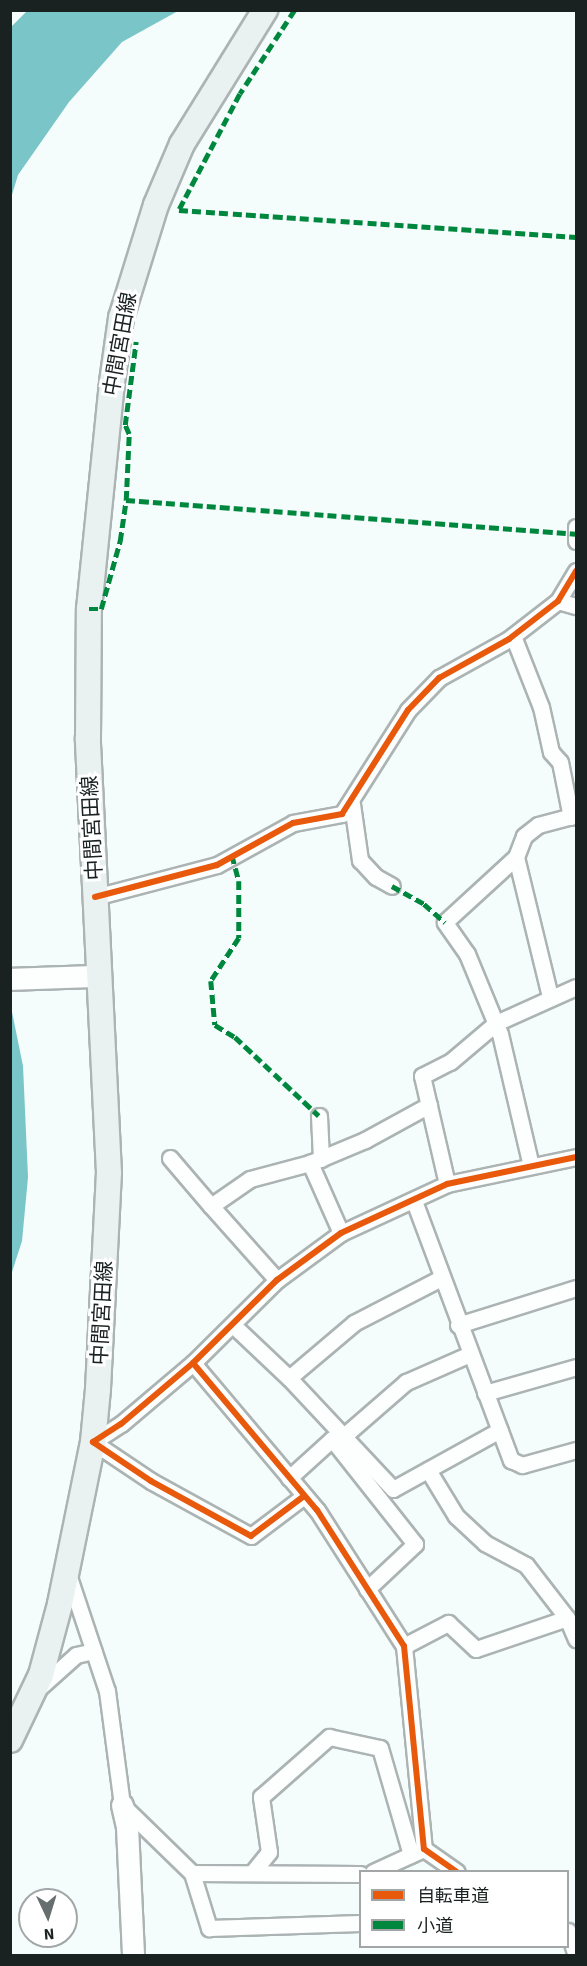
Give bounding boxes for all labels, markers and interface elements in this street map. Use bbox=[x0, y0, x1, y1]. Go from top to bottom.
street label: 中間宮田線 bbox=[98, 290, 142, 398]
street label: 中間宮田線 bbox=[77, 775, 107, 881]
street label: 中間宮田線 bbox=[87, 1260, 117, 1366]
legend bbox=[359, 1870, 569, 1948]
text: 自転車道 bbox=[417, 1884, 489, 1909]
north arrow bbox=[18, 1888, 78, 1948]
text: 小道 bbox=[417, 1914, 453, 1939]
text: N bbox=[43, 1923, 55, 1945]

